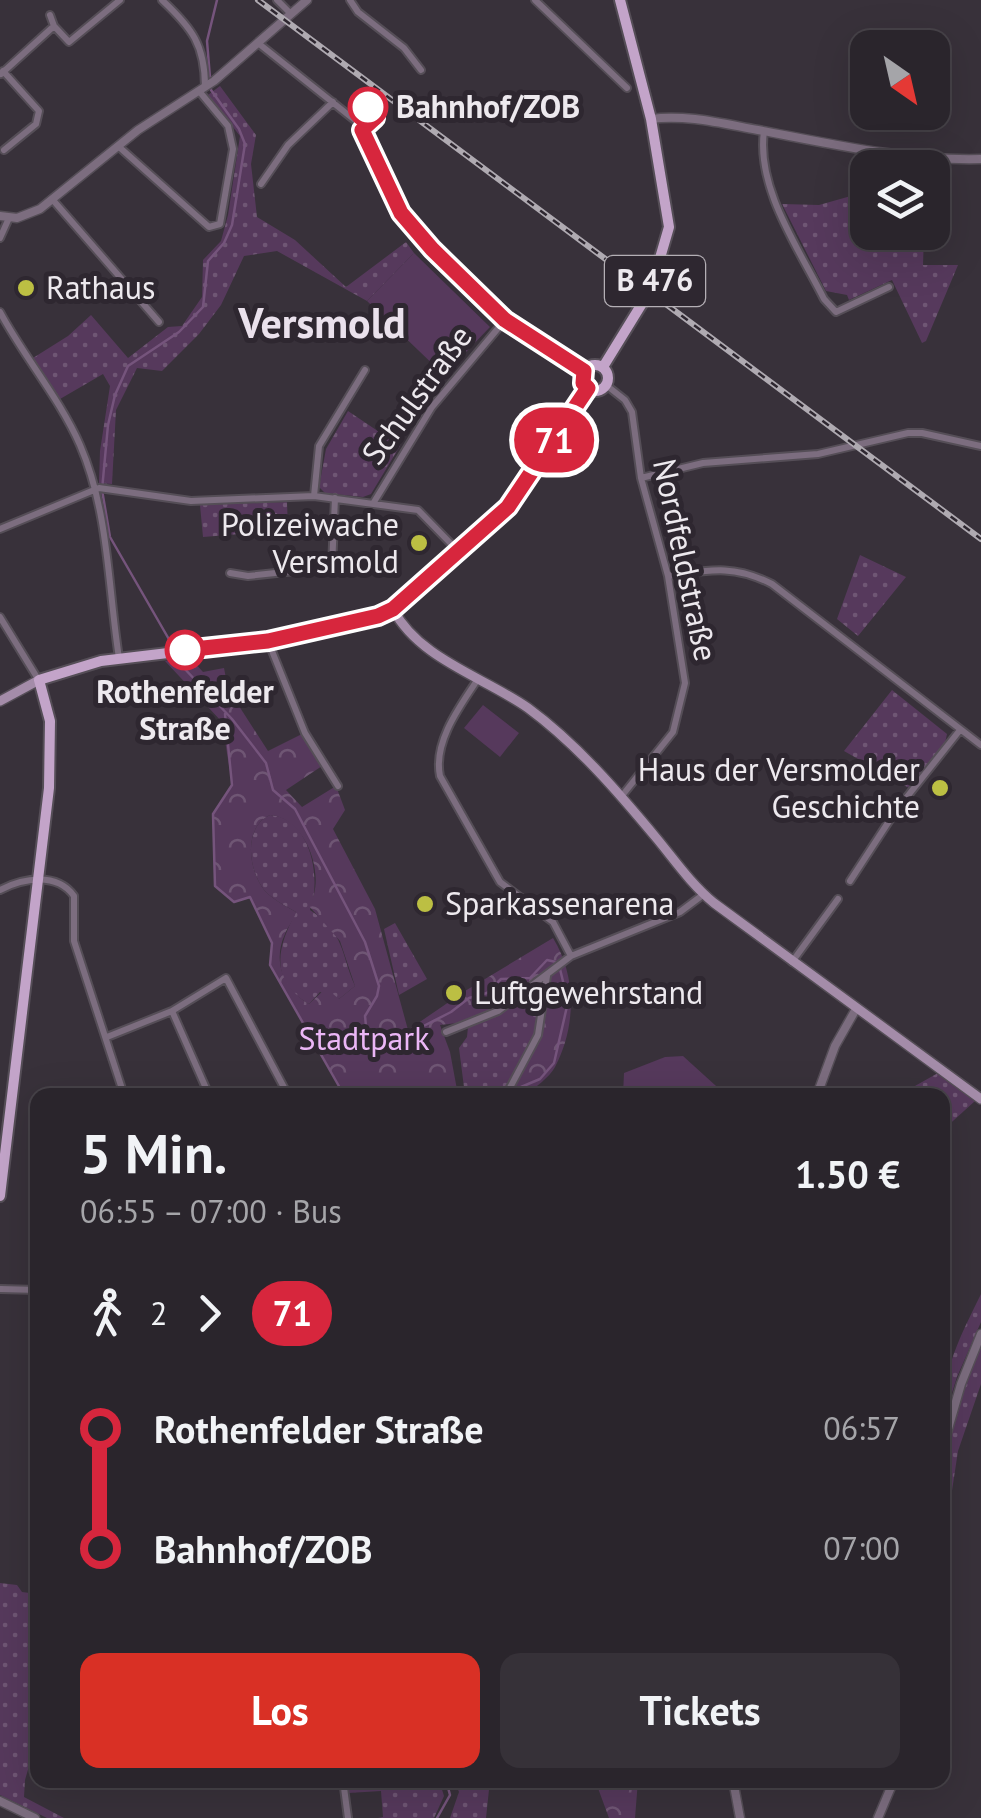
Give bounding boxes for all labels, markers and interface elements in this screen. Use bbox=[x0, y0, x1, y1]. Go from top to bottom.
north arrow bbox=[850, 30, 950, 130]
map controls bbox=[850, 30, 950, 250]
place label: Bahnhof/ZOB bbox=[396, 85, 580, 127]
marker: Bahnhof/ZOB bbox=[349, 88, 387, 126]
button: layers bbox=[850, 150, 950, 250]
road number: B 476 bbox=[605, 256, 705, 306]
place label: Rathaus bbox=[46, 266, 156, 308]
marker: Rathaus bbox=[15, 277, 37, 299]
district label: Versmold bbox=[237, 295, 406, 350]
street label: Schulstraße bbox=[352, 317, 481, 472]
line badge: 71 bbox=[509, 408, 599, 472]
text: 71 bbox=[534, 417, 574, 463]
street label: Nordfeldstraße bbox=[644, 455, 728, 665]
place label: Polizeiwache Versmold bbox=[221, 503, 399, 582]
marker: Polizeiwache Versmold bbox=[408, 532, 430, 554]
marker: Rothenfelder Straße bbox=[166, 631, 204, 669]
place label: Rothenfelder Straße bbox=[96, 670, 275, 749]
place label: Haus der Versmolder Geschichte bbox=[638, 748, 920, 827]
marker: Haus der Versmolder Geschichte bbox=[929, 777, 951, 799]
place label: Sparkassenarena bbox=[445, 882, 674, 924]
marker: Sparkassenarena bbox=[414, 893, 436, 915]
place label: Luftgewehrstand bbox=[474, 971, 703, 1013]
marker: Luftgewehrstand bbox=[443, 982, 465, 1004]
park label: Stadtpark bbox=[298, 1017, 430, 1059]
text: 5 Min. bbox=[80, 1117, 227, 1188]
text: 1.50 € bbox=[795, 1149, 900, 1198]
text: 06:55 – 07:00 · Bus bbox=[80, 1190, 342, 1232]
icon: walk bbox=[80, 1286, 135, 1341]
icon: forward bbox=[182, 1286, 237, 1341]
text: 71 bbox=[272, 1290, 312, 1336]
text: 2 bbox=[150, 1292, 167, 1334]
text: Rothenfelder Straße bbox=[154, 1404, 484, 1453]
text: 06:57 bbox=[823, 1407, 900, 1449]
text: Bahnhof/ZOB bbox=[154, 1524, 373, 1573]
text: 07:00 bbox=[823, 1527, 900, 1569]
button: Los bbox=[80, 1653, 480, 1768]
button: Tickets bbox=[500, 1653, 900, 1768]

